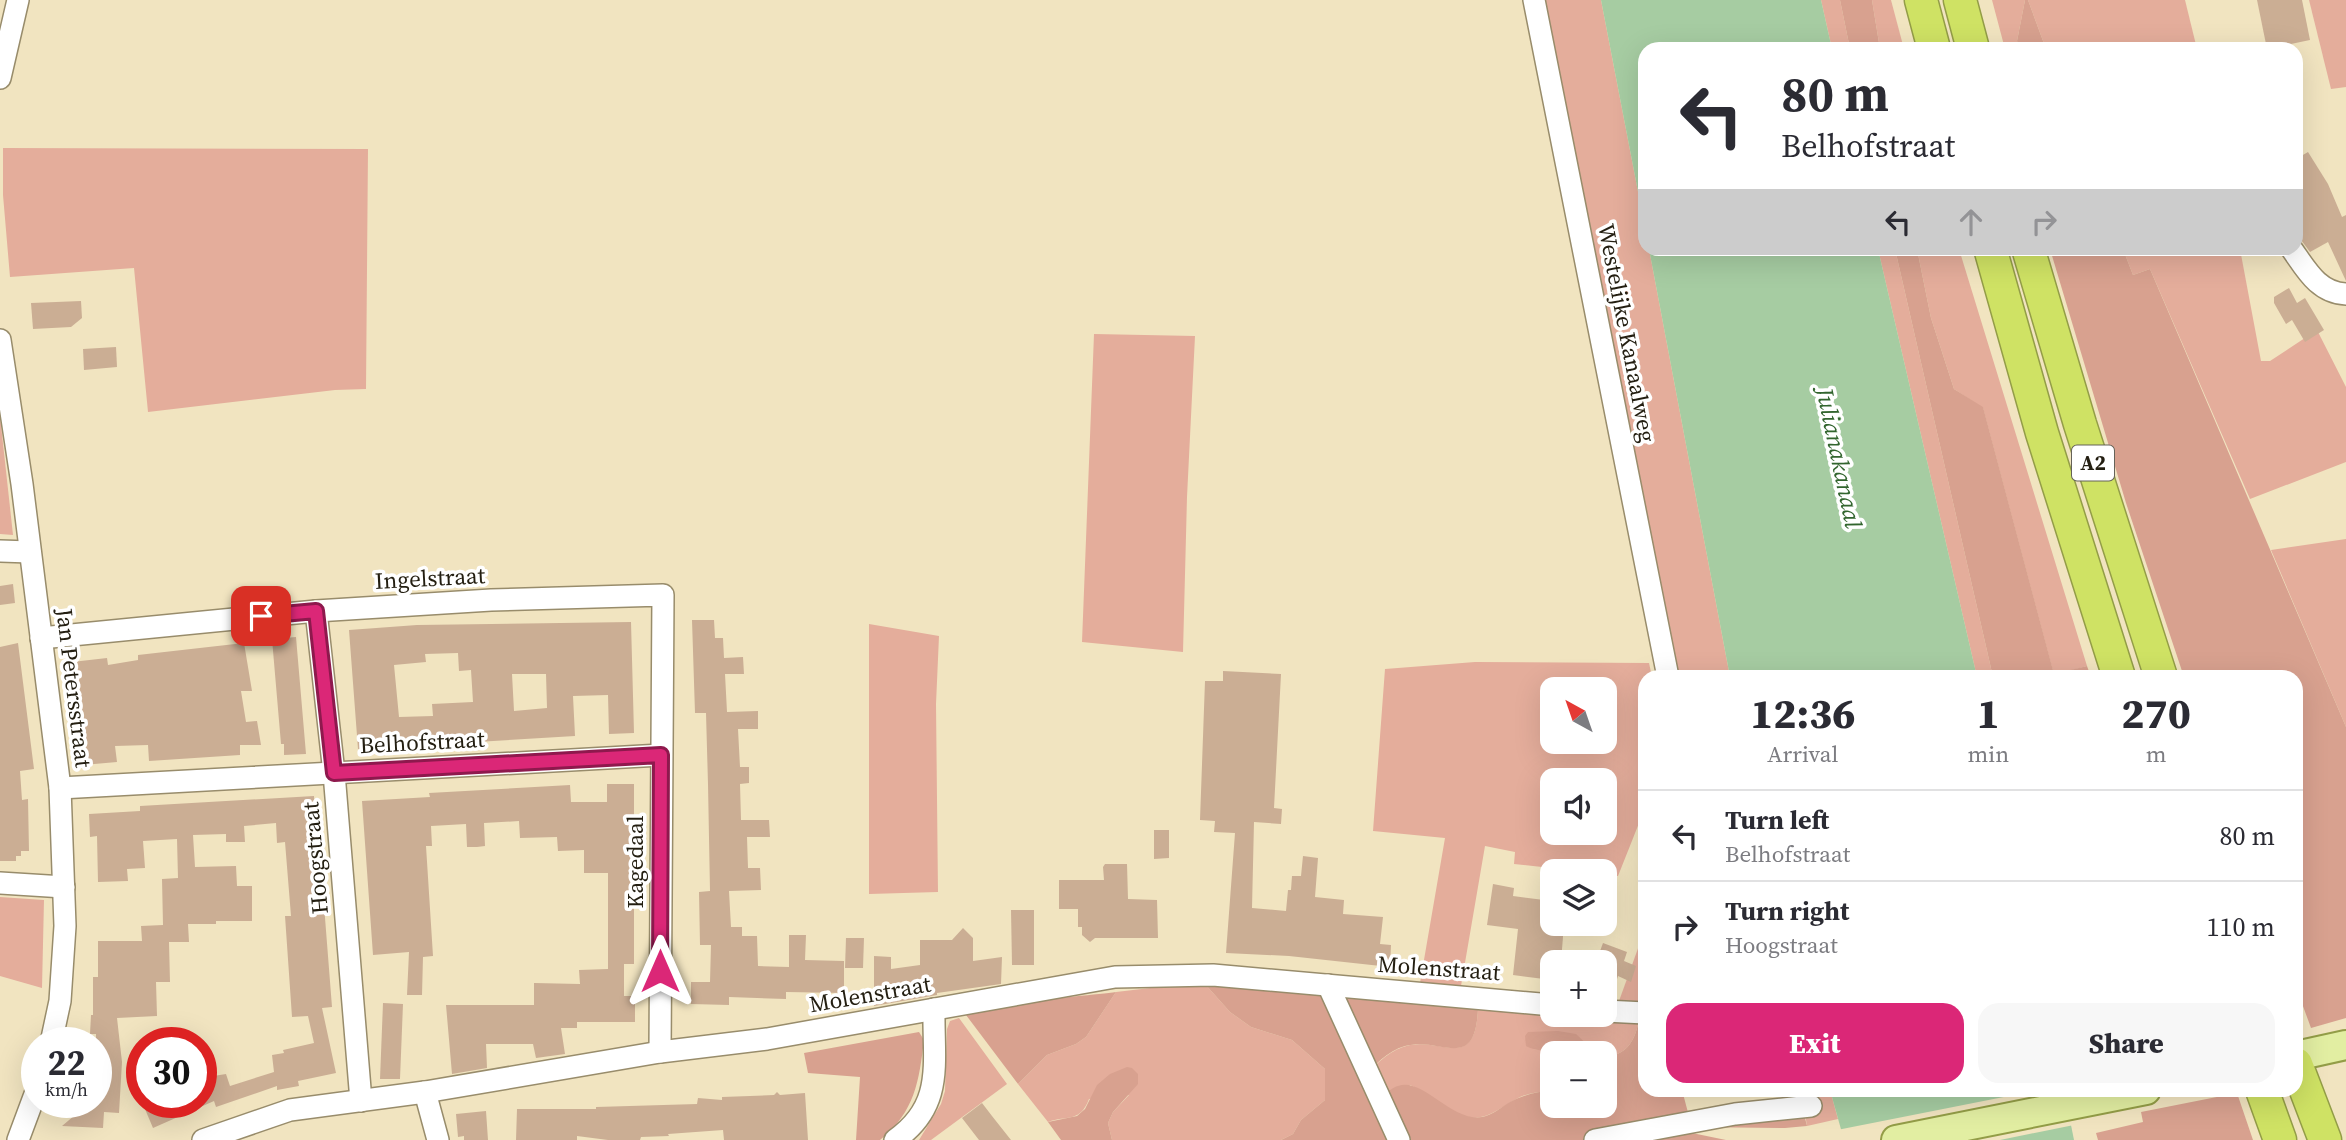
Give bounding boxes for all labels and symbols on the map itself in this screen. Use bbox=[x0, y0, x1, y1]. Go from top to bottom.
street label: Westelijke Kanaalweg bbox=[1590, 221, 1664, 445]
water label: Julianakanaal bbox=[1808, 382, 1871, 531]
road number: A2 bbox=[2072, 446, 2114, 480]
street label: Ingelstraat bbox=[374, 559, 486, 597]
pin bbox=[231, 586, 291, 646]
street label: Jan Petersstraat bbox=[48, 606, 100, 770]
north arrow bbox=[1540, 677, 1617, 754]
street label: Belhofstraat bbox=[359, 723, 486, 761]
street label: Hoogstraat bbox=[294, 800, 336, 916]
street label: Kagedaal bbox=[619, 815, 651, 909]
position arrow bbox=[623, 934, 697, 1008]
street label: Molenstraat bbox=[1377, 948, 1502, 988]
street label: Molenstraat bbox=[807, 967, 934, 1020]
speed limit sign: 30 bbox=[126, 1027, 217, 1118]

